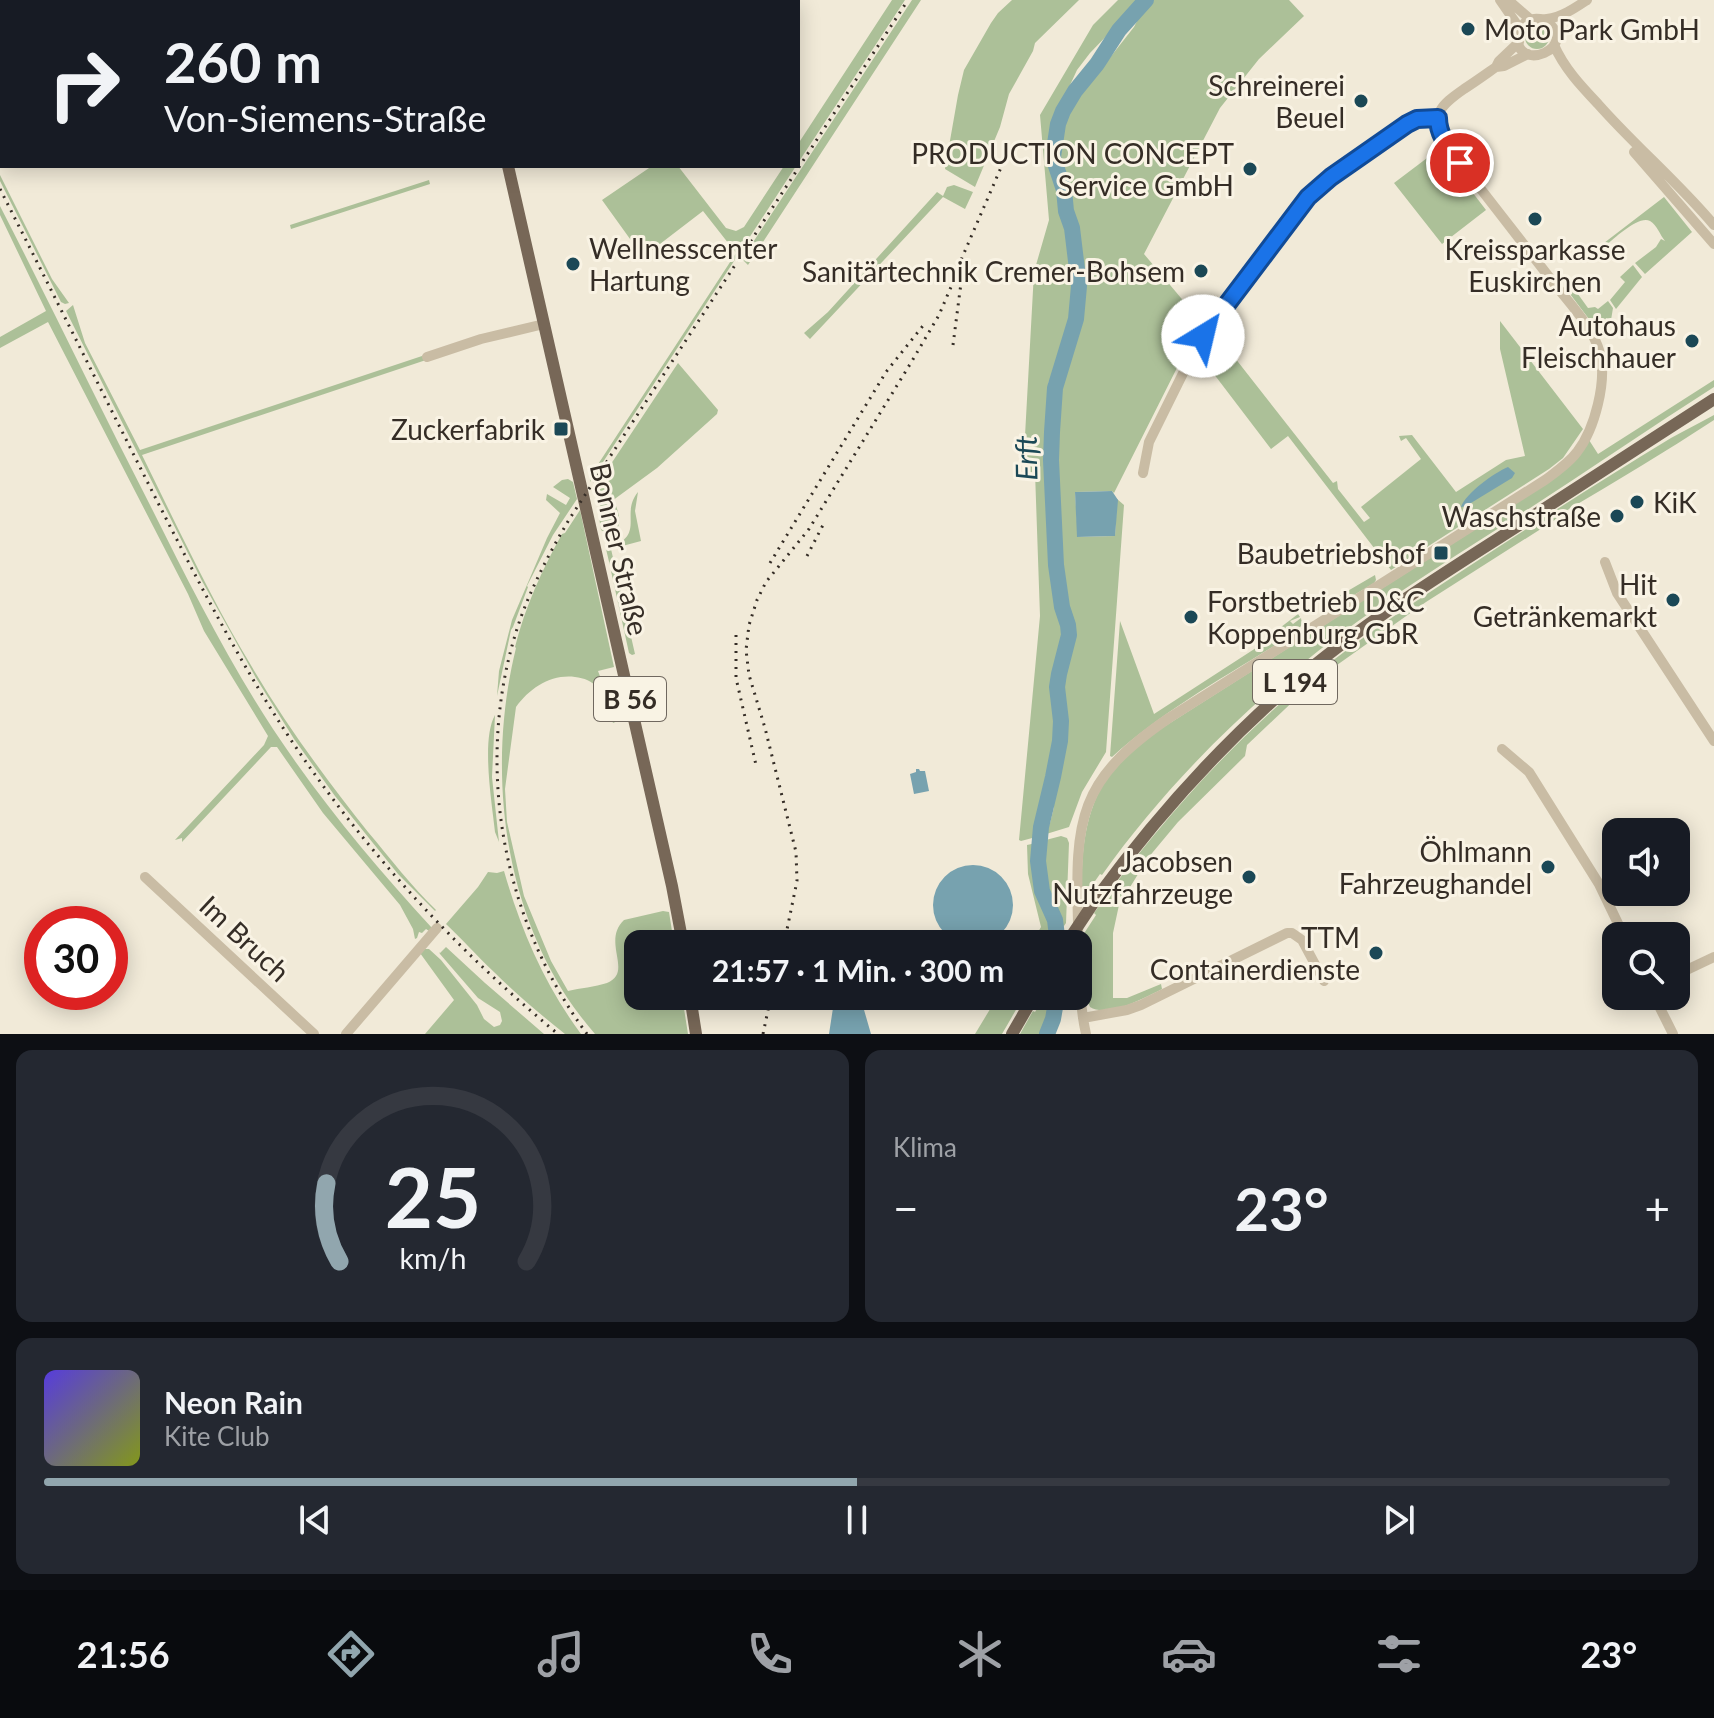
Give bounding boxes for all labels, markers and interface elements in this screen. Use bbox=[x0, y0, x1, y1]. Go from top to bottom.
place label: Moto Park GmbH bbox=[1484, 12, 1700, 46]
marker: Moto Park GmbH bbox=[1459, 20, 1477, 38]
text: 260 m bbox=[164, 28, 322, 95]
icon: right bbox=[32, 32, 136, 136]
place label: Schreinerei Beuel bbox=[1208, 68, 1345, 134]
marker: Schreinerei Beuel bbox=[1352, 92, 1370, 110]
text: Von-Siemens-Straße bbox=[164, 96, 486, 140]
pin bbox=[1426, 129, 1494, 197]
place label: PRODUCTION CONCEPT Service GmbH bbox=[911, 136, 1234, 202]
icon: arrive bbox=[1438, 141, 1482, 185]
marker: PRODUCTION CONCEPT Service GmbH bbox=[1241, 160, 1259, 178]
marker: Kreissparkasse Euskirchen bbox=[1526, 210, 1544, 228]
place label: Wellnesscenter Hartung bbox=[589, 231, 777, 297]
place label: Kreissparkasse Euskirchen bbox=[1445, 232, 1625, 298]
place label: Sanitärtechnik Cremer-Bohsem bbox=[802, 254, 1185, 288]
marker: Wellnesscenter Hartung bbox=[564, 255, 582, 273]
marker: Sanitärtechnik Cremer-Bohsem bbox=[1192, 262, 1210, 280]
position arrow bbox=[1161, 294, 1245, 378]
place label: Autohaus Fleischhauer bbox=[1521, 308, 1676, 374]
marker: Autohaus Fleischhauer bbox=[1683, 332, 1701, 350]
place label: Zuckerfabrik bbox=[391, 412, 546, 446]
marker: Zuckerfabrik bbox=[552, 420, 570, 438]
water label: Erft bbox=[1007, 435, 1043, 481]
street label: Bonner Straße bbox=[584, 459, 656, 639]
place label: KiK bbox=[1653, 485, 1697, 519]
marker: KiK bbox=[1628, 493, 1646, 511]
place label: Waschstraße bbox=[1441, 499, 1601, 533]
marker: Waschstraße bbox=[1608, 507, 1626, 525]
place label: Baubetriebshof bbox=[1237, 536, 1425, 570]
marker: Baubetriebshof bbox=[1432, 544, 1450, 562]
place label: Hit Getränkemarkt bbox=[1473, 567, 1657, 633]
place label: Forstbetrieb D&C Koppenburg GbR bbox=[1207, 584, 1425, 650]
marker: Hit Getränkemarkt bbox=[1664, 591, 1682, 609]
marker: Forstbetrieb D&C Koppenburg GbR bbox=[1182, 608, 1200, 626]
road number: L 194 bbox=[1253, 660, 1337, 704]
road number: B 56 bbox=[594, 677, 666, 721]
map controls bbox=[1602, 818, 1690, 1010]
button: sound bbox=[1602, 818, 1690, 906]
place label: Öhlmann Fahrzeughandel bbox=[1339, 834, 1532, 900]
place label: Jacobsen Nutzfahrzeuge bbox=[1052, 844, 1233, 910]
marker: Öhlmann Fahrzeughandel bbox=[1539, 858, 1557, 876]
marker: Jacobsen Nutzfahrzeuge bbox=[1240, 868, 1258, 886]
street label: Im Bruch bbox=[193, 888, 297, 988]
speed limit sign: 30 bbox=[24, 906, 128, 1010]
place label: TTM Containerdienste bbox=[1150, 920, 1360, 986]
button: search bbox=[1602, 922, 1690, 1010]
marker: TTM Containerdienste bbox=[1367, 944, 1385, 962]
text: 21:57 · 1 Min. · 300 m bbox=[712, 952, 1004, 988]
text: Klima bbox=[893, 1131, 957, 1163]
text: 25 bbox=[384, 1146, 481, 1246]
text: 23° bbox=[1234, 1172, 1329, 1244]
text: − bbox=[893, 1182, 919, 1234]
text: + bbox=[1644, 1182, 1670, 1234]
text: km/h bbox=[399, 1241, 466, 1275]
text: Neon Rain bbox=[164, 1384, 303, 1420]
text: Kite Club bbox=[164, 1420, 270, 1452]
icon: previous bbox=[293, 1498, 337, 1542]
icon: pause bbox=[835, 1498, 879, 1542]
icon: next bbox=[1377, 1498, 1421, 1542]
icon: directions bbox=[323, 1626, 379, 1682]
icon: music bbox=[533, 1626, 589, 1682]
icon: phone bbox=[742, 1626, 798, 1682]
icon: climate bbox=[952, 1626, 1008, 1682]
icon: car bbox=[1161, 1626, 1217, 1682]
icon: filters bbox=[1371, 1626, 1427, 1682]
text: 21:56 bbox=[77, 1632, 170, 1676]
text: 23° bbox=[1580, 1632, 1637, 1676]

